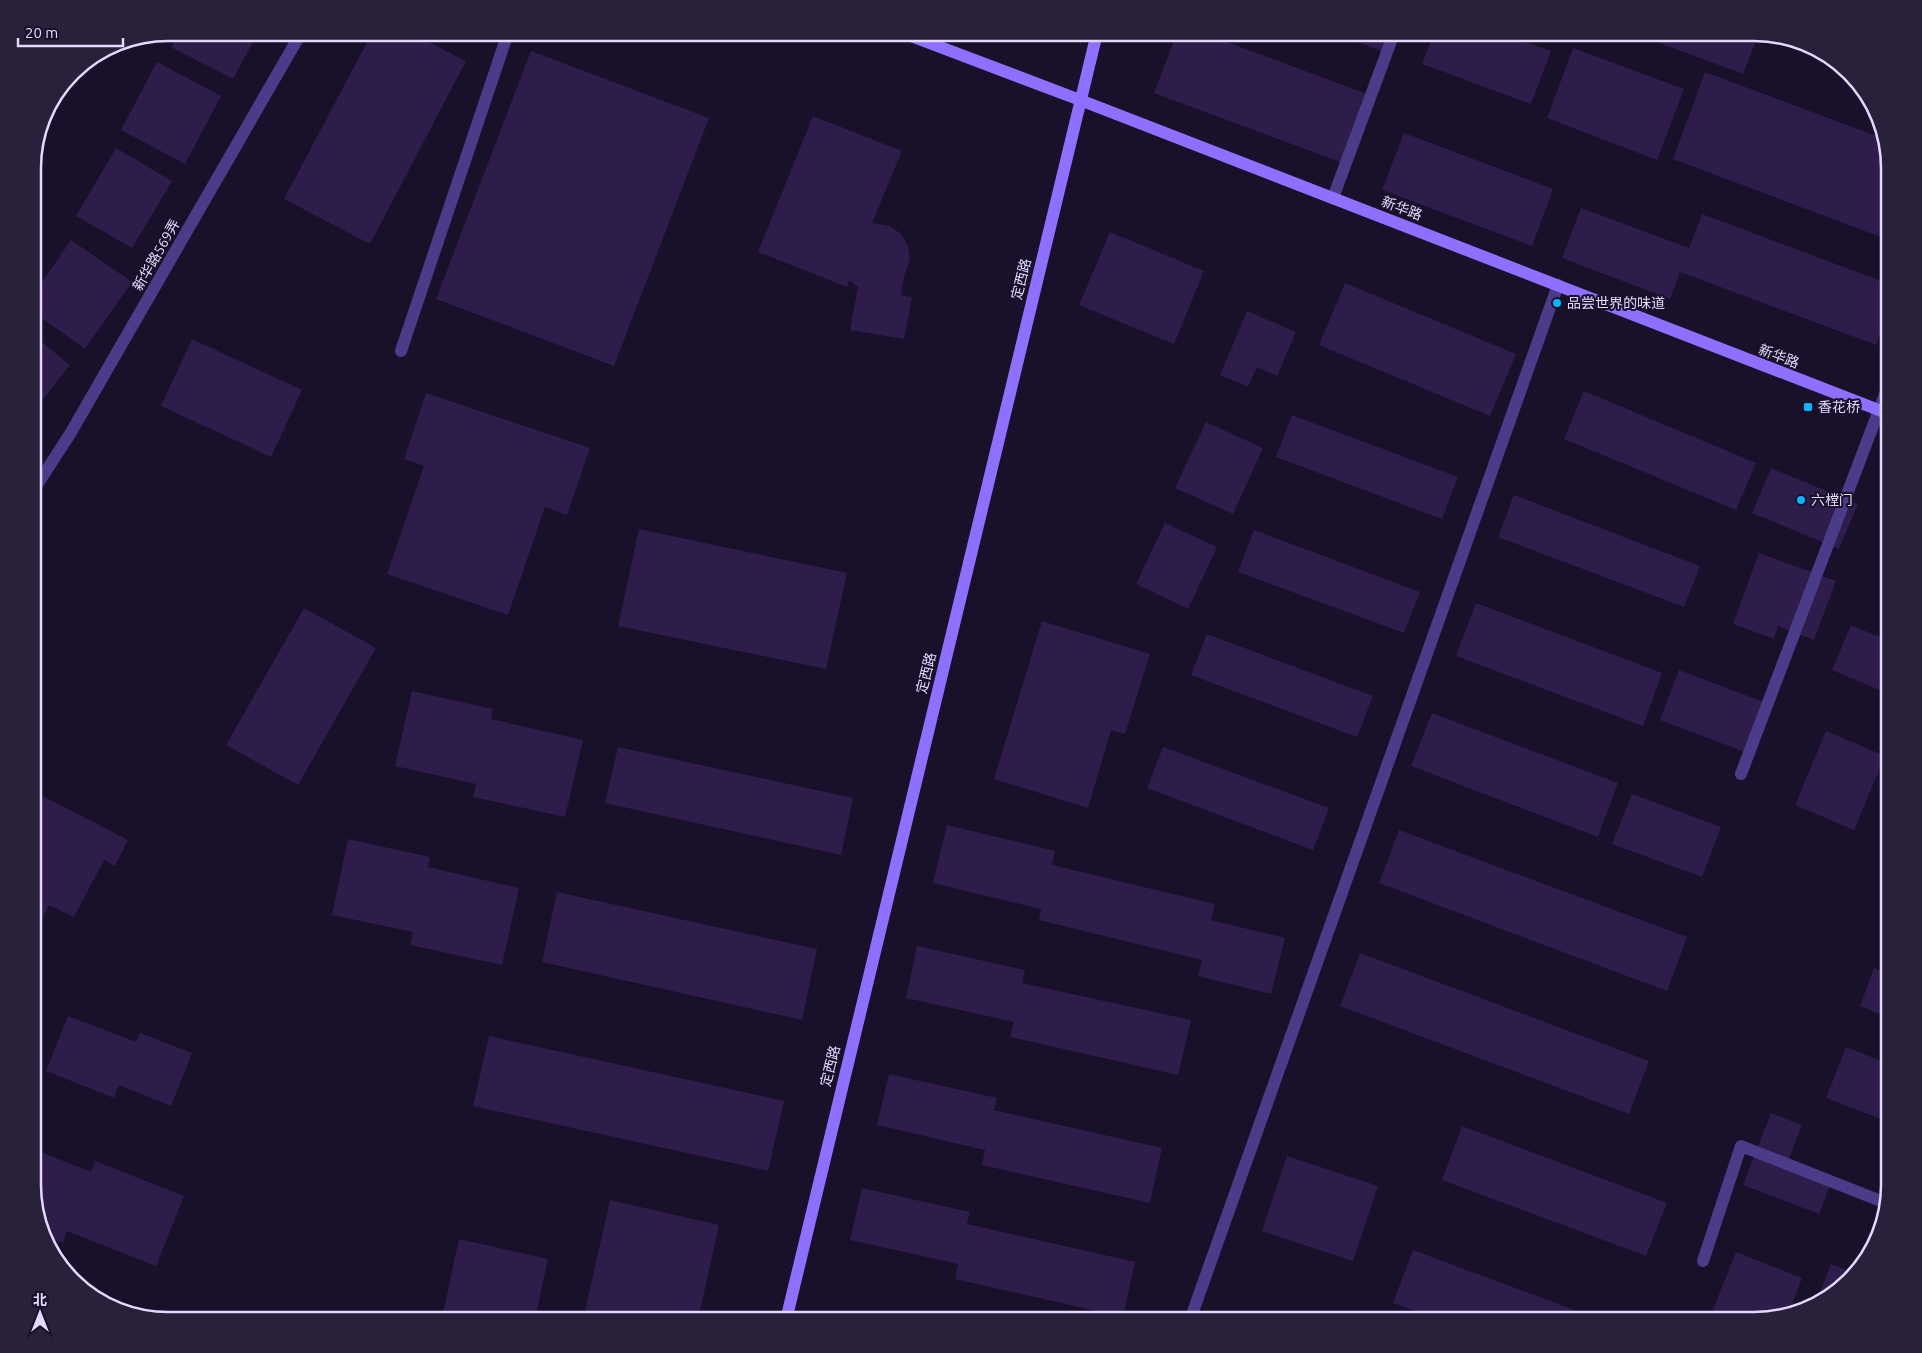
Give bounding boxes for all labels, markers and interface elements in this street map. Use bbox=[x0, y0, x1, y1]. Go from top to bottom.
scale bar bbox=[18, 15, 122, 47]
text: 20 m bbox=[25, 24, 58, 41]
street label: 新华路 bbox=[1380, 193, 1424, 223]
street label: 新华路569弄 bbox=[129, 216, 183, 294]
street label: 定西路 bbox=[1008, 257, 1034, 301]
place label: 品尝世界的味道 bbox=[1567, 295, 1665, 311]
marker: 品尝世界的味道 bbox=[1551, 297, 1563, 309]
street label: 新华路 bbox=[1757, 341, 1801, 371]
place label: 香花桥 bbox=[1818, 399, 1860, 415]
marker: 香花桥 bbox=[1802, 401, 1814, 413]
place label: 六樘门 bbox=[1811, 492, 1853, 508]
marker: 六樘门 bbox=[1795, 494, 1807, 506]
street label: 定西路 bbox=[913, 651, 939, 695]
street label: 定西路 bbox=[817, 1044, 843, 1088]
north arrow bbox=[15, 1288, 65, 1338]
text: 北 bbox=[33, 1292, 47, 1308]

